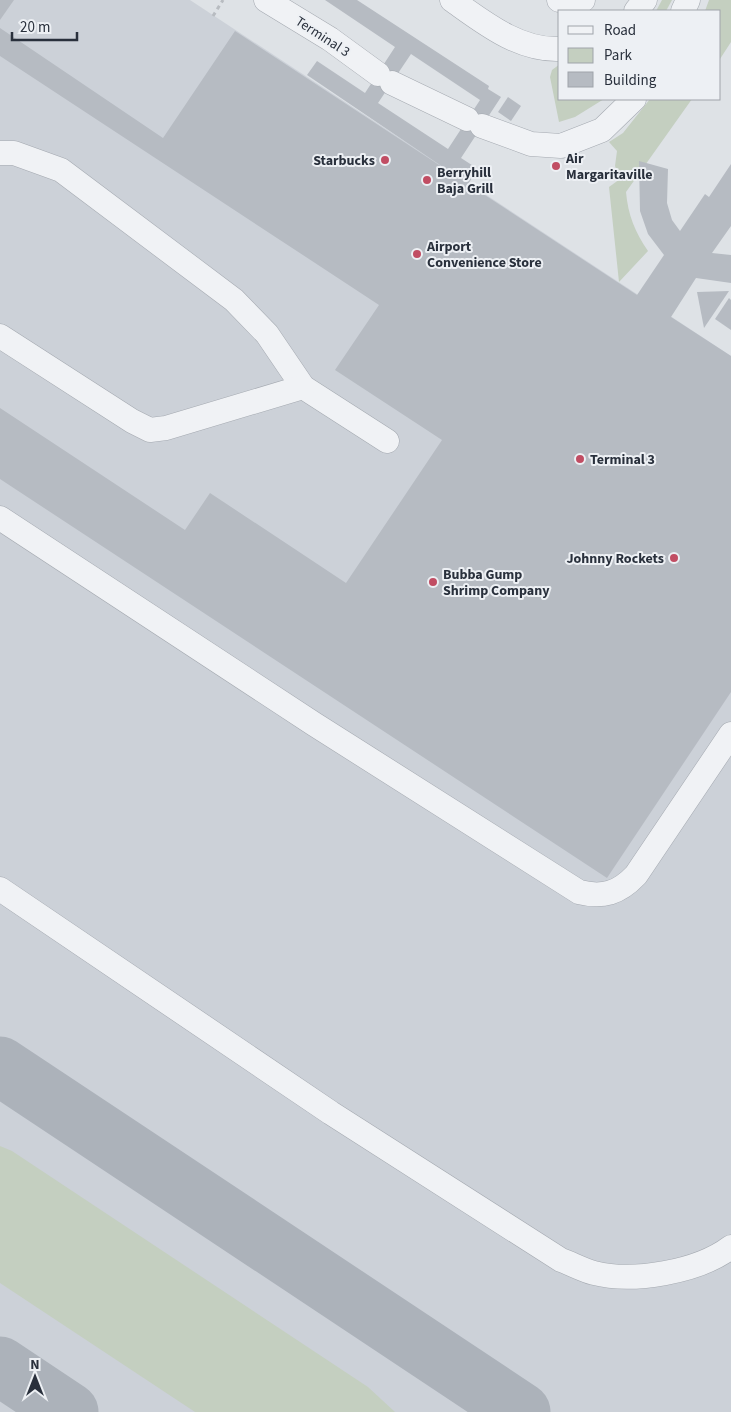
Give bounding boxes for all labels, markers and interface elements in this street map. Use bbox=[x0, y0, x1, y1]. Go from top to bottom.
scale bar bbox=[12, 10, 78, 42]
legend bbox=[558, 10, 721, 100]
street label: Terminal 3 bbox=[291, 12, 354, 62]
text: 20 m bbox=[20, 17, 50, 38]
text: Road bbox=[604, 20, 636, 41]
text: Park bbox=[604, 45, 633, 66]
text: Building bbox=[604, 70, 657, 91]
place label: Air Margaritaville bbox=[565, 149, 652, 185]
place label: Starbucks bbox=[313, 151, 375, 171]
marker: Starbucks bbox=[379, 154, 391, 166]
marker: Air Margaritaville bbox=[550, 160, 562, 172]
place label: Berryhill Baja Grill bbox=[437, 163, 493, 199]
marker: Berryhill Baja Grill bbox=[421, 174, 433, 186]
place label: Airport Convenience Store bbox=[426, 237, 542, 273]
marker: Airport Convenience Store bbox=[411, 248, 423, 260]
place label: Terminal 3 bbox=[590, 450, 655, 470]
marker: Terminal 3 bbox=[574, 453, 586, 465]
place label: Johnny Rockets bbox=[566, 549, 664, 569]
marker: Johnny Rockets bbox=[668, 552, 680, 564]
place label: Bubba Gump Shrimp Company bbox=[443, 565, 550, 601]
marker: Bubba Gump Shrimp Company bbox=[427, 576, 439, 588]
north arrow bbox=[10, 1352, 60, 1402]
text: N bbox=[30, 1355, 40, 1375]

